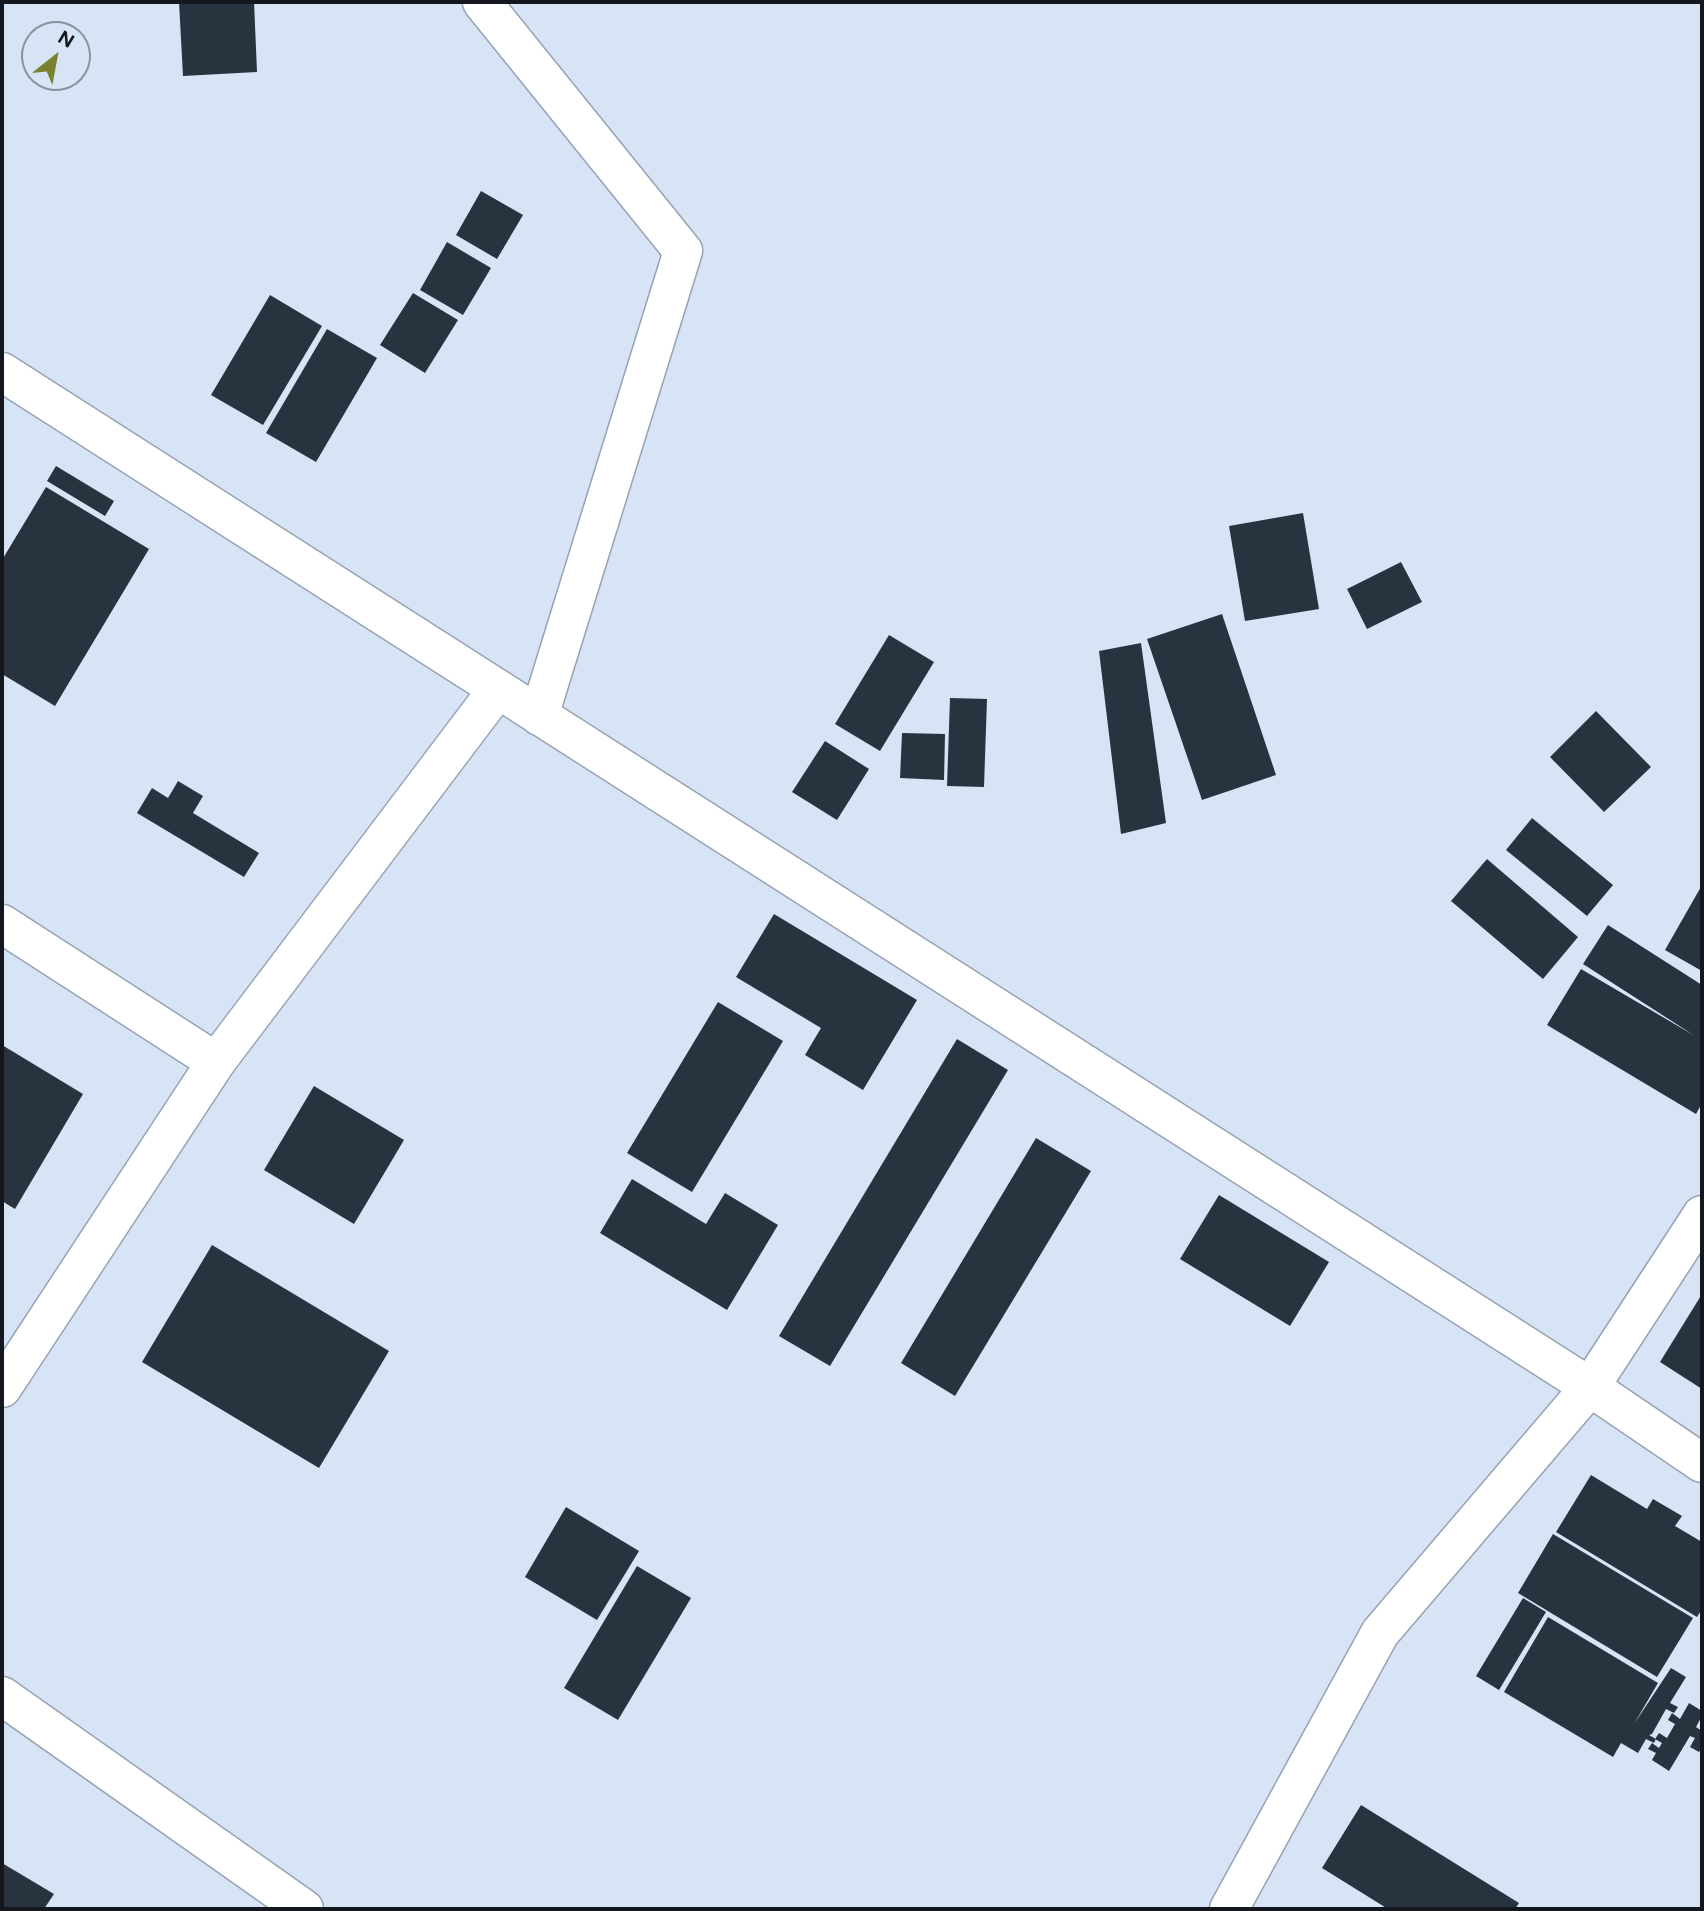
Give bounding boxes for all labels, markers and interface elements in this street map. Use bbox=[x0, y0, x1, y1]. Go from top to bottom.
north arrow bbox=[21, 21, 91, 91]
text: N bbox=[54, 26, 78, 53]

